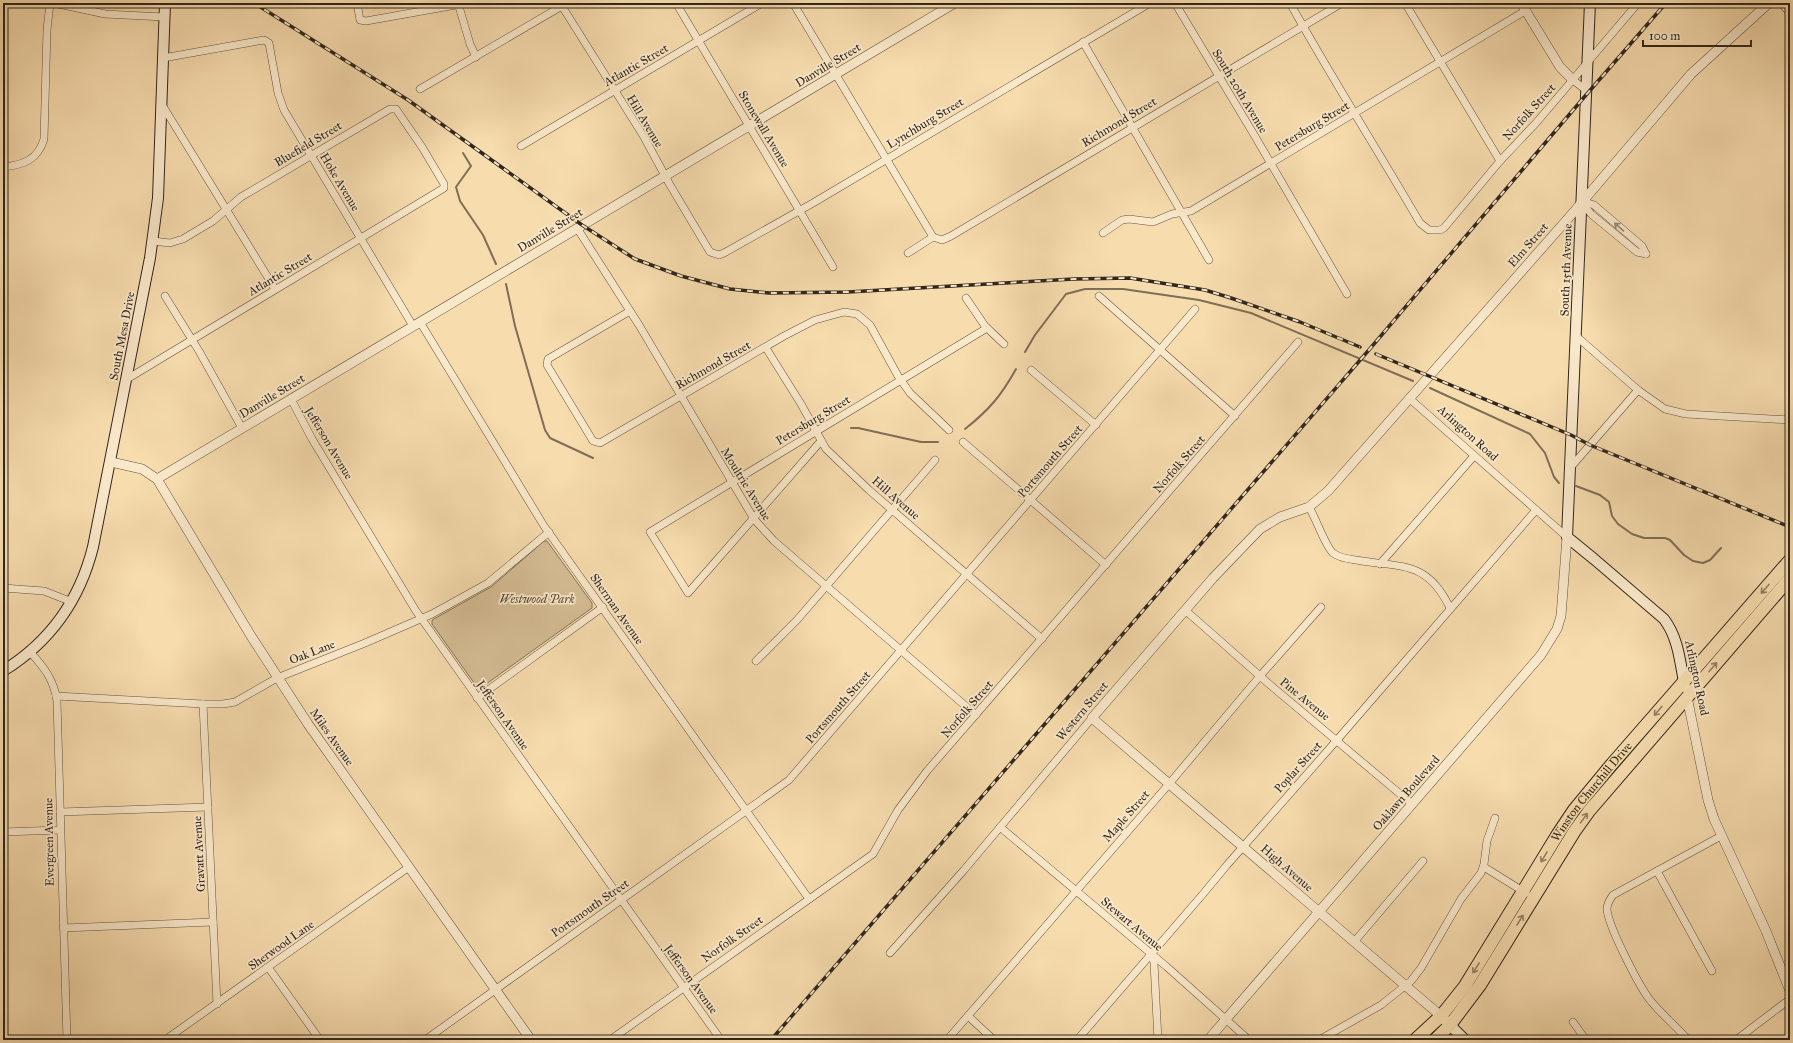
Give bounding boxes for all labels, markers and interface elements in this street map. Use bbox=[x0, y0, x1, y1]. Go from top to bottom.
scale bar bbox=[1643, 22, 1751, 48]
text: 100 m bbox=[1649, 29, 1680, 43]
street label: Danville Street bbox=[793, 40, 864, 90]
street label: Atlantic Street bbox=[600, 41, 671, 90]
street label: South 20th Avenue bbox=[1209, 47, 1271, 135]
street label: Norfolk Street bbox=[1500, 80, 1559, 143]
street label: Stonewall Avenue bbox=[736, 88, 792, 170]
street label: Hill Avenue bbox=[624, 92, 666, 150]
street label: Lynchburg Street bbox=[884, 94, 967, 152]
street label: Richmond Street bbox=[1079, 94, 1159, 150]
street label: Petersburg Street bbox=[1272, 98, 1353, 155]
street label: Bluefield Street bbox=[272, 118, 345, 170]
street label: Hoke Avenue bbox=[317, 150, 363, 214]
street label: Danville Street bbox=[515, 205, 586, 255]
street label: Elm Street bbox=[1505, 219, 1552, 270]
one-way arrow bbox=[1614, 222, 1624, 231]
street label: South 15th Avenue bbox=[1557, 223, 1575, 317]
street label: Atlantic Street bbox=[245, 249, 315, 299]
street label: South Mesa Drive bbox=[107, 291, 137, 381]
street label: Richmond Street bbox=[673, 337, 754, 392]
street label: Danville Street bbox=[237, 371, 308, 421]
street label: Petersburg Street bbox=[773, 392, 854, 449]
street label: Arlington Road bbox=[1434, 402, 1501, 464]
street label: Jefferson Avenue bbox=[300, 403, 356, 482]
street label: Portsmouth Street bbox=[1015, 421, 1086, 500]
street label: Norfolk Street bbox=[1150, 432, 1208, 496]
street label: Moultrie Avenue bbox=[718, 445, 774, 523]
street label: Hill Avenue bbox=[869, 473, 923, 523]
street label: Sherman Avenue bbox=[587, 571, 647, 647]
one-way arrow bbox=[1760, 584, 1769, 595]
park label: Westwood Park bbox=[500, 592, 575, 606]
street label: Oak Lane bbox=[287, 637, 337, 667]
street label: Arlington Road bbox=[1681, 638, 1712, 717]
one-way arrow bbox=[1708, 662, 1717, 673]
street label: Portsmouth Street bbox=[803, 667, 874, 746]
street label: Pine Avenue bbox=[1277, 675, 1333, 723]
street label: Jefferson Avenue bbox=[472, 676, 532, 753]
street label: Norfolk Street bbox=[938, 677, 996, 741]
street label: Western Street bbox=[1053, 678, 1111, 743]
one-way arrow bbox=[1654, 705, 1663, 716]
street label: Miles Avenue bbox=[307, 706, 357, 768]
street label: Poplar Street bbox=[1271, 738, 1325, 795]
street label: Winston Churchill Drive bbox=[1548, 739, 1635, 844]
street label: Oaklawn Boulevard bbox=[1370, 753, 1442, 833]
street label: Maple Street bbox=[1100, 787, 1153, 845]
street label: Evergreen Avenue bbox=[41, 798, 58, 886]
one-way arrow bbox=[1580, 813, 1588, 824]
street label: Gravatt Avenue bbox=[190, 816, 208, 892]
street label: High Avenue bbox=[1257, 842, 1316, 895]
one-way arrow bbox=[1540, 851, 1548, 863]
street label: Portsmouth Street bbox=[548, 876, 632, 940]
street label: Stewart Avenue bbox=[1098, 894, 1166, 954]
street label: Norfolk Street bbox=[699, 912, 766, 965]
one-way arrow bbox=[1516, 914, 1524, 926]
street label: Sherwood Lane bbox=[245, 917, 317, 973]
street label: Jefferson Avenue bbox=[659, 940, 721, 1017]
one-way arrow bbox=[1472, 962, 1480, 974]

